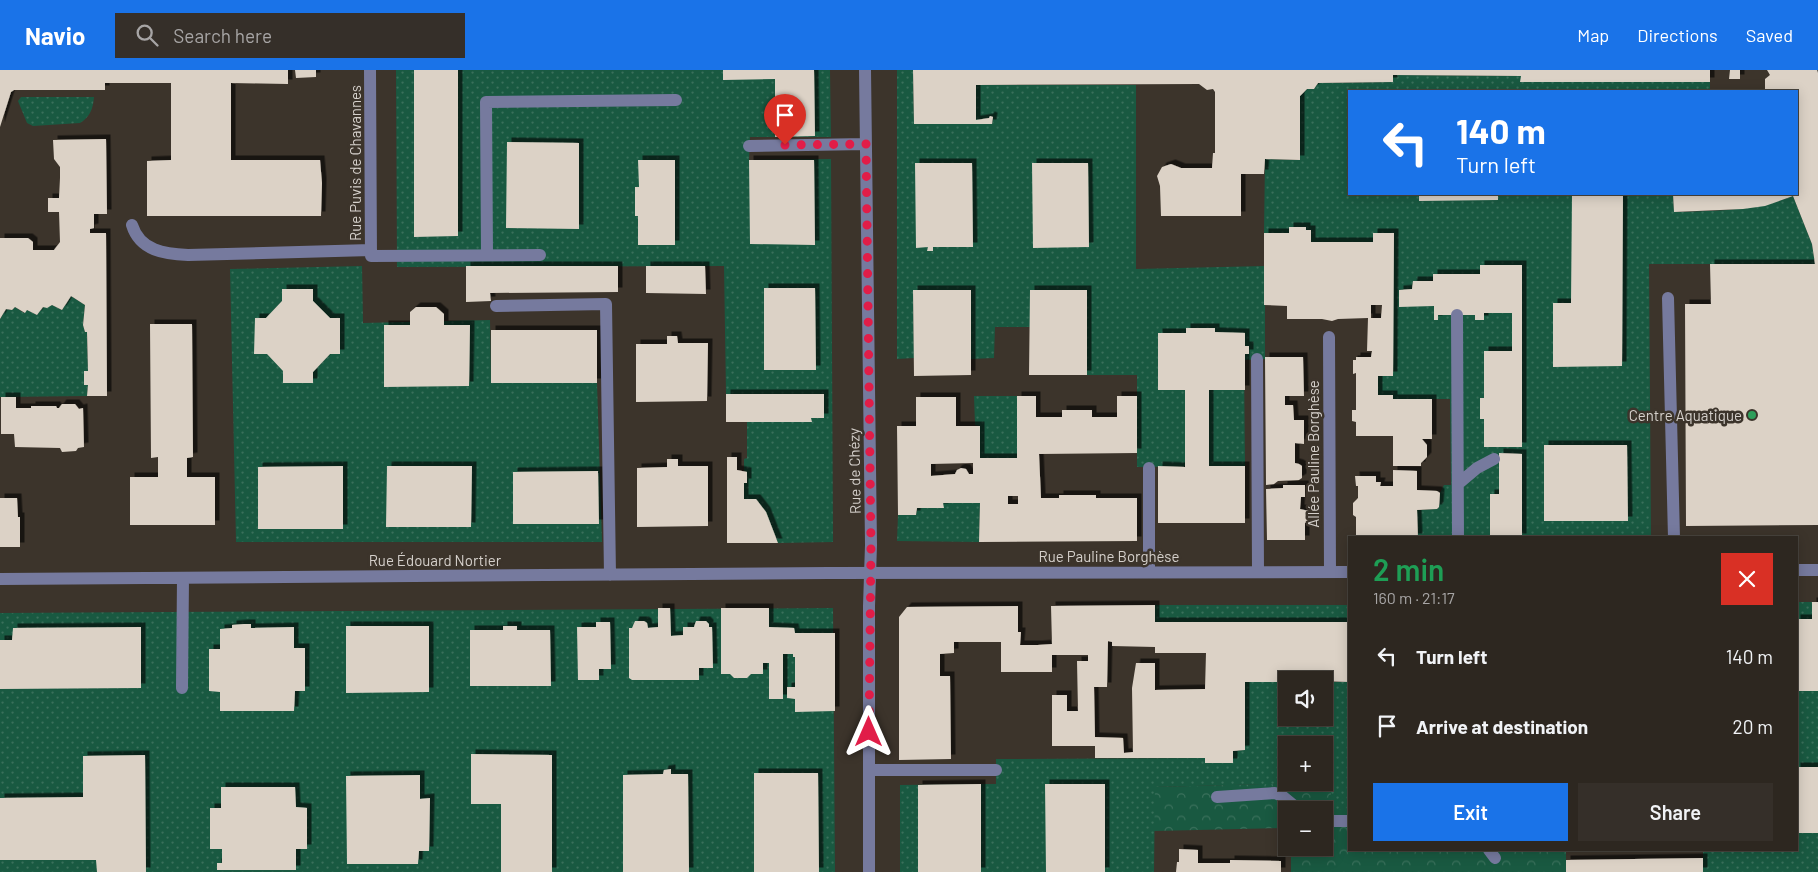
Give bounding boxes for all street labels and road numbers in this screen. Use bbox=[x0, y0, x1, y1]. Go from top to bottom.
street label: Rue Puvis de Chavannes bbox=[346, 85, 364, 241]
street label: Allée Pauline Borghèse bbox=[1304, 380, 1322, 528]
street label: Rue de Chézy bbox=[844, 428, 864, 514]
street label: Rue Pauline Borghèse bbox=[1039, 547, 1179, 565]
street label: Rue Édouard Nortier bbox=[369, 551, 502, 569]

